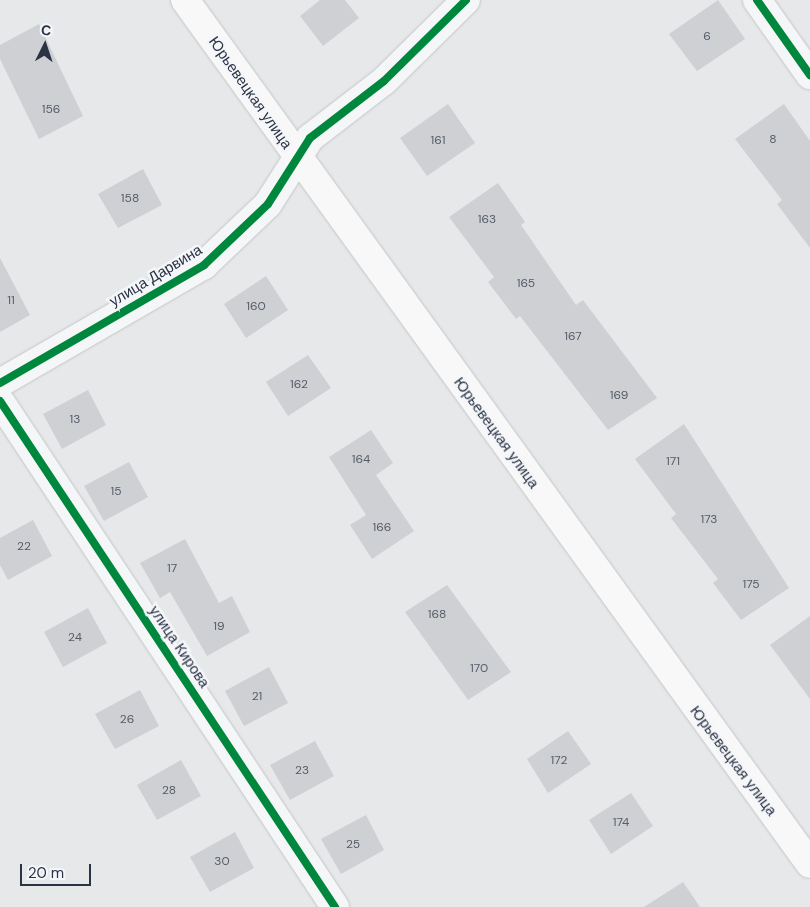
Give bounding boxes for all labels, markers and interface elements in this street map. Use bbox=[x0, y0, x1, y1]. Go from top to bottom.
north arrow bbox=[20, 20, 70, 70]
text: С bbox=[40, 21, 52, 39]
house number: 6 bbox=[703, 30, 711, 44]
street label: Юрьевецкая улица bbox=[204, 33, 296, 153]
house number: 156 bbox=[42, 103, 60, 117]
house number: 8 bbox=[769, 133, 777, 147]
house number: 161 bbox=[430, 134, 446, 148]
house number: 158 bbox=[121, 192, 139, 206]
house number: 163 bbox=[478, 213, 496, 227]
street label: улица Дарвина bbox=[106, 241, 206, 311]
house number: 165 bbox=[517, 277, 535, 291]
house number: 11 bbox=[7, 294, 15, 308]
house number: 160 bbox=[246, 300, 266, 314]
house number: 167 bbox=[564, 330, 582, 344]
street label: Юрьевецкая улица bbox=[450, 374, 542, 492]
house number: 162 bbox=[290, 378, 308, 392]
house number: 169 bbox=[610, 389, 628, 403]
house number: 13 bbox=[70, 413, 80, 427]
house number: 164 bbox=[352, 453, 370, 467]
house number: 171 bbox=[666, 455, 680, 469]
house number: 15 bbox=[110, 485, 122, 499]
house number: 173 bbox=[701, 513, 717, 527]
house number: 166 bbox=[373, 521, 391, 535]
house number: 22 bbox=[17, 540, 31, 554]
house number: 17 bbox=[167, 562, 177, 576]
house number: 175 bbox=[742, 578, 760, 592]
street label: улица Кирова bbox=[145, 603, 213, 691]
house number: 168 bbox=[428, 608, 446, 622]
house number: 19 bbox=[213, 620, 225, 634]
house number: 24 bbox=[68, 631, 82, 645]
house number: 170 bbox=[470, 662, 488, 676]
house number: 21 bbox=[252, 690, 262, 704]
street label: Юрьевецкая улица bbox=[686, 702, 780, 820]
house number: 26 bbox=[120, 713, 134, 727]
house number: 172 bbox=[551, 754, 567, 768]
house number: 23 bbox=[295, 764, 309, 778]
house number: 28 bbox=[162, 784, 176, 798]
house number: 174 bbox=[613, 816, 629, 830]
house number: 25 bbox=[346, 838, 360, 852]
scale bar bbox=[22, 854, 94, 886]
house number: 30 bbox=[214, 855, 230, 869]
text: 20 m bbox=[28, 863, 64, 883]

